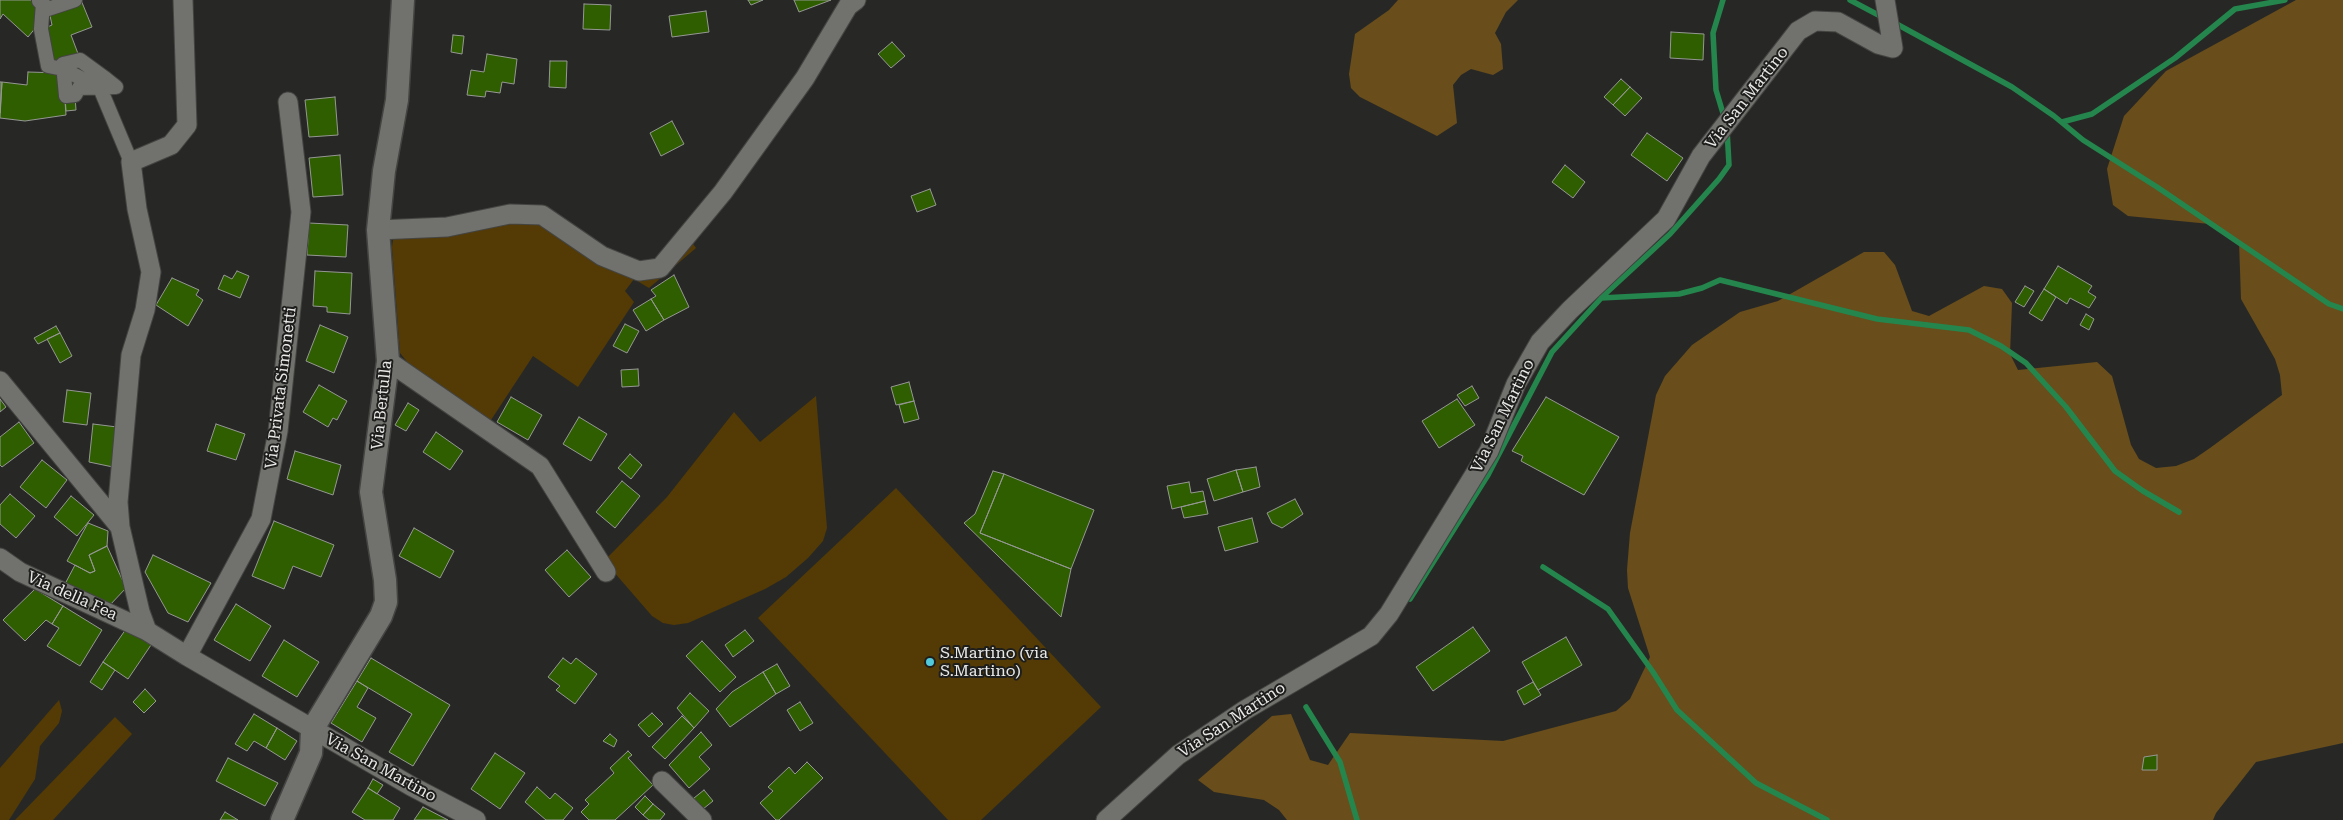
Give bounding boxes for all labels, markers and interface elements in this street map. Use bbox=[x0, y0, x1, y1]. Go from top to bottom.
street label: Via San Martino bbox=[1701, 43, 1793, 153]
street label: Via Privata Simonetti bbox=[262, 306, 300, 470]
street label: Via San Martino bbox=[1467, 356, 1539, 476]
street label: Via Bertulla bbox=[368, 359, 396, 451]
street label: Via della Fea bbox=[24, 568, 120, 624]
place label: S.Martino (via S.Martino) bbox=[940, 643, 1048, 681]
marker: S.Martino (via S.Martino) bbox=[924, 656, 936, 668]
street label: Via San Martino bbox=[1175, 678, 1289, 762]
street label: Via San Martino bbox=[322, 730, 440, 806]

